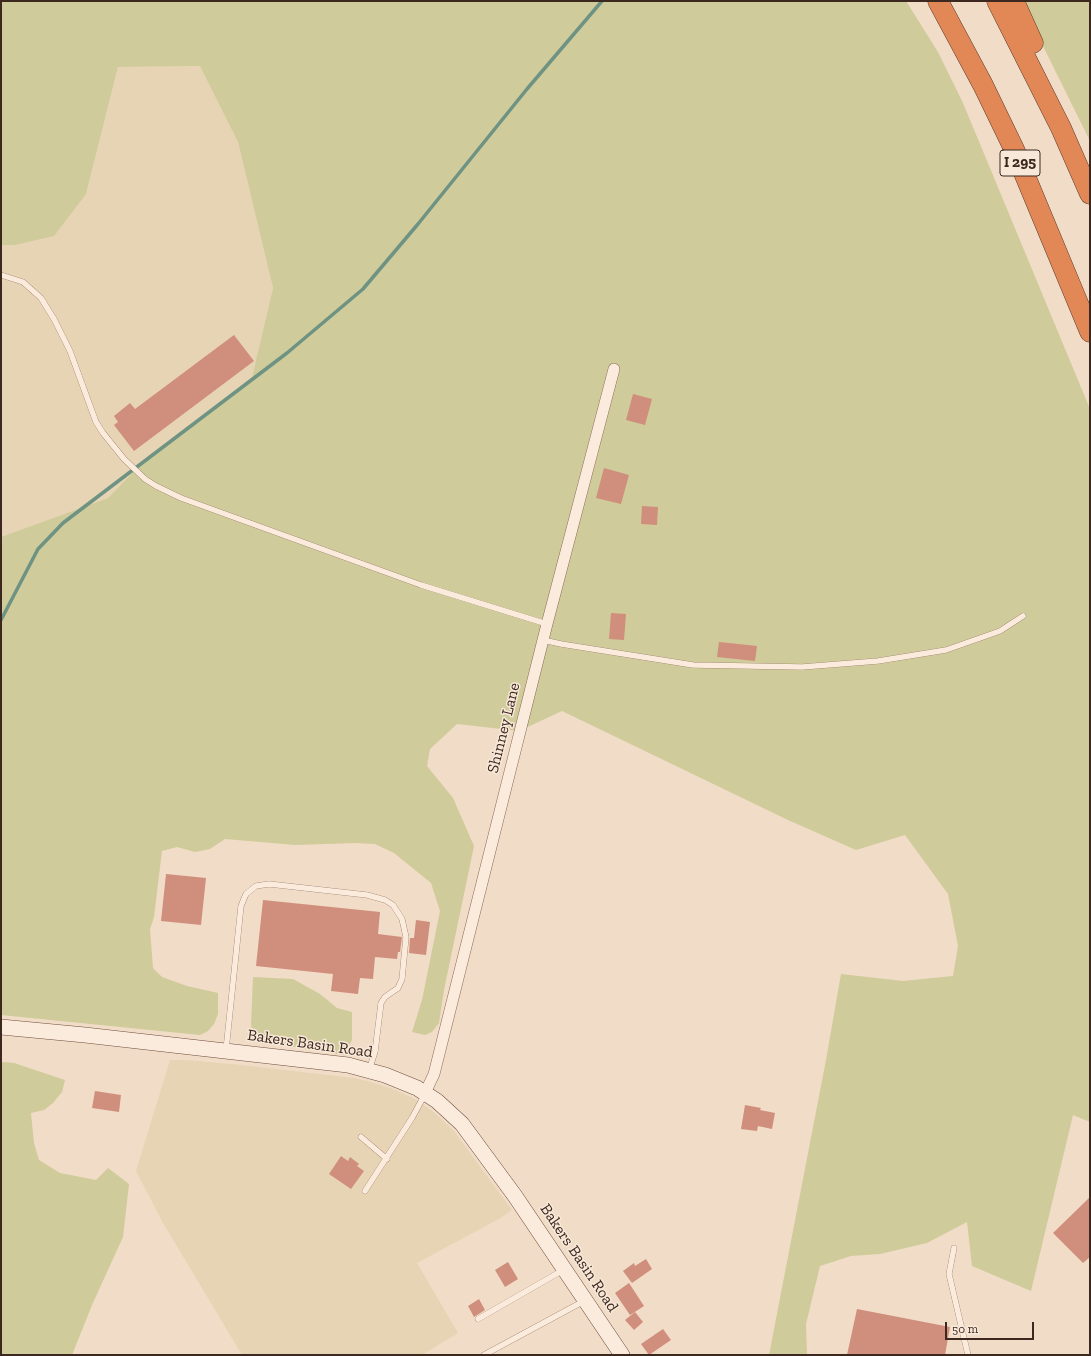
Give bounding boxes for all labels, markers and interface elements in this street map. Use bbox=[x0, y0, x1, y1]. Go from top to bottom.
road number: I 295 bbox=[1000, 150, 1040, 176]
street label: Shinney Lane bbox=[483, 681, 525, 775]
street label: Bakers Basin Road bbox=[246, 1026, 374, 1062]
street label: Bakers Basin Road bbox=[536, 1200, 622, 1316]
scale bar bbox=[947, 1314, 1036, 1340]
text: 50 m bbox=[952, 1322, 978, 1336]

